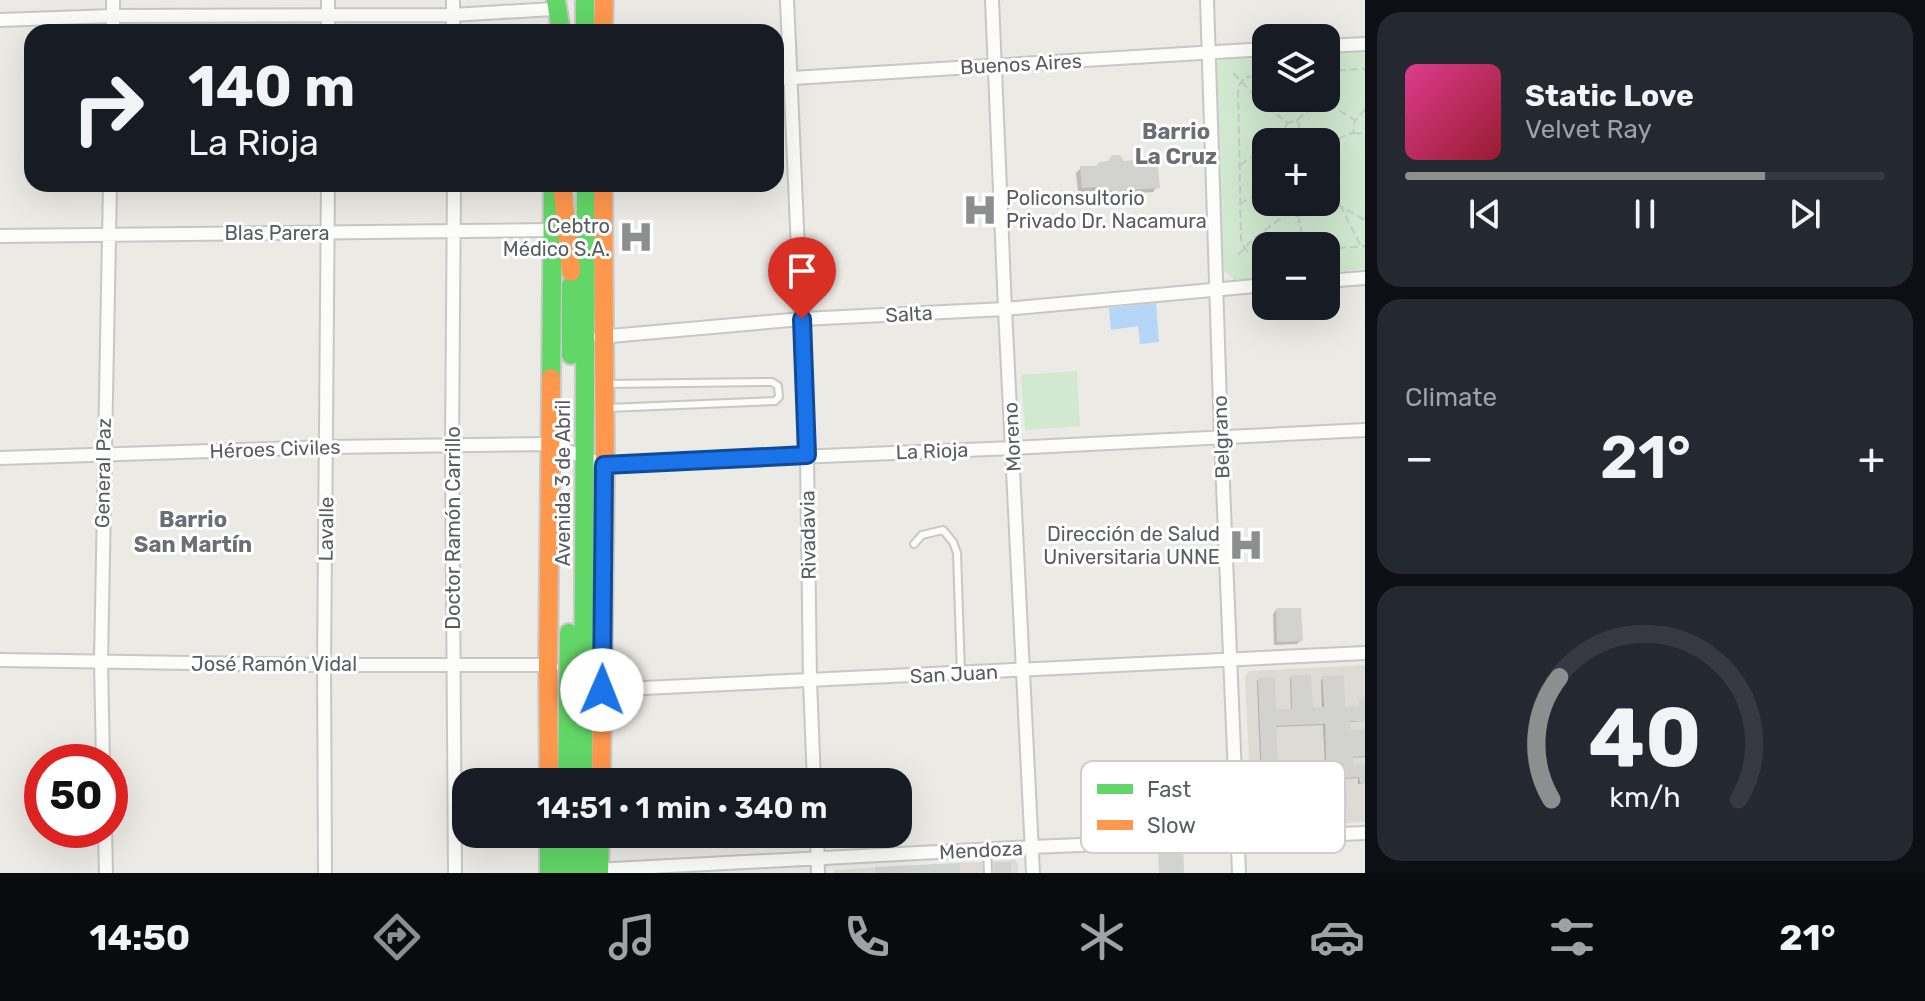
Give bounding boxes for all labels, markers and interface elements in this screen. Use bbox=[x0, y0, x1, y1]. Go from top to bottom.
map controls bbox=[1252, 24, 1340, 320]
button: layers bbox=[1252, 24, 1340, 112]
street label: Buenos Aires bbox=[960, 49, 1082, 79]
text: 140 m bbox=[188, 54, 355, 120]
icon: right bbox=[56, 56, 160, 160]
text: Static Love bbox=[1525, 78, 1694, 114]
text: Velvet Ray bbox=[1525, 114, 1652, 145]
district label: Barrio La Cruz bbox=[1135, 118, 1217, 170]
text: La Rioja bbox=[188, 121, 319, 164]
button: + bbox=[1252, 128, 1340, 216]
place label: Policonsultorio Privado Dr. Nacamura bbox=[1006, 186, 1207, 233]
hospital icon: Policonsultorio Privado Dr. Nacamura bbox=[961, 191, 999, 229]
icon: previous bbox=[1463, 192, 1507, 236]
icon: pause bbox=[1623, 192, 1667, 236]
icon: next bbox=[1783, 192, 1827, 236]
place label: Cebtro Médico S.A. bbox=[503, 214, 610, 261]
hospital icon: Cebtro Médico S.A. bbox=[617, 218, 655, 256]
street label: Blas Parera bbox=[224, 221, 330, 245]
button: − bbox=[1252, 232, 1340, 320]
pin bbox=[768, 237, 836, 319]
icon: arrive bbox=[780, 249, 824, 293]
street label: Salta bbox=[885, 301, 933, 327]
text: Climate bbox=[1405, 382, 1497, 413]
street label: Belgrano bbox=[1208, 395, 1234, 479]
street label: Avenida 3 de Abril bbox=[551, 400, 575, 566]
street label: Moreno bbox=[998, 402, 1026, 472]
street label: General Paz bbox=[90, 418, 116, 528]
text: 21° bbox=[1600, 422, 1691, 493]
street label: Doctor Ramón Carrillo bbox=[441, 426, 465, 630]
text: − bbox=[1405, 432, 1434, 484]
text: + bbox=[1858, 432, 1885, 484]
street label: Héroes Civiles bbox=[209, 435, 341, 463]
street label: La Rioja bbox=[895, 438, 969, 464]
street label: Rivadavia bbox=[795, 490, 821, 580]
street label: Lavalle bbox=[313, 496, 339, 562]
district label: Barrio San Martín bbox=[134, 506, 252, 558]
place label: Dirección de Salud Universitaria UNNE bbox=[1043, 522, 1220, 569]
hospital icon: Dirección de Salud Universitaria UNNE bbox=[1227, 526, 1265, 564]
position arrow bbox=[560, 648, 644, 732]
street label: José Ramón Vidal bbox=[191, 652, 357, 676]
street label: San Juan bbox=[909, 660, 999, 688]
text: 40 bbox=[1588, 687, 1702, 786]
speed limit sign: 50 bbox=[24, 744, 128, 848]
legend bbox=[1081, 761, 1345, 853]
text: Fast bbox=[1147, 776, 1192, 803]
text: km/h bbox=[1609, 780, 1681, 814]
text: 14:51 · 1 min · 340 m bbox=[537, 790, 828, 826]
text: Slow bbox=[1147, 812, 1196, 839]
street label: Mendoza bbox=[939, 836, 1023, 864]
icon: directions bbox=[369, 909, 425, 965]
icon: music bbox=[604, 909, 660, 965]
icon: phone bbox=[839, 909, 895, 965]
icon: climate bbox=[1074, 909, 1130, 965]
icon: car bbox=[1309, 909, 1365, 965]
icon: filters bbox=[1544, 909, 1600, 965]
text: 14:50 bbox=[90, 916, 190, 959]
text: 21° bbox=[1779, 916, 1835, 959]

